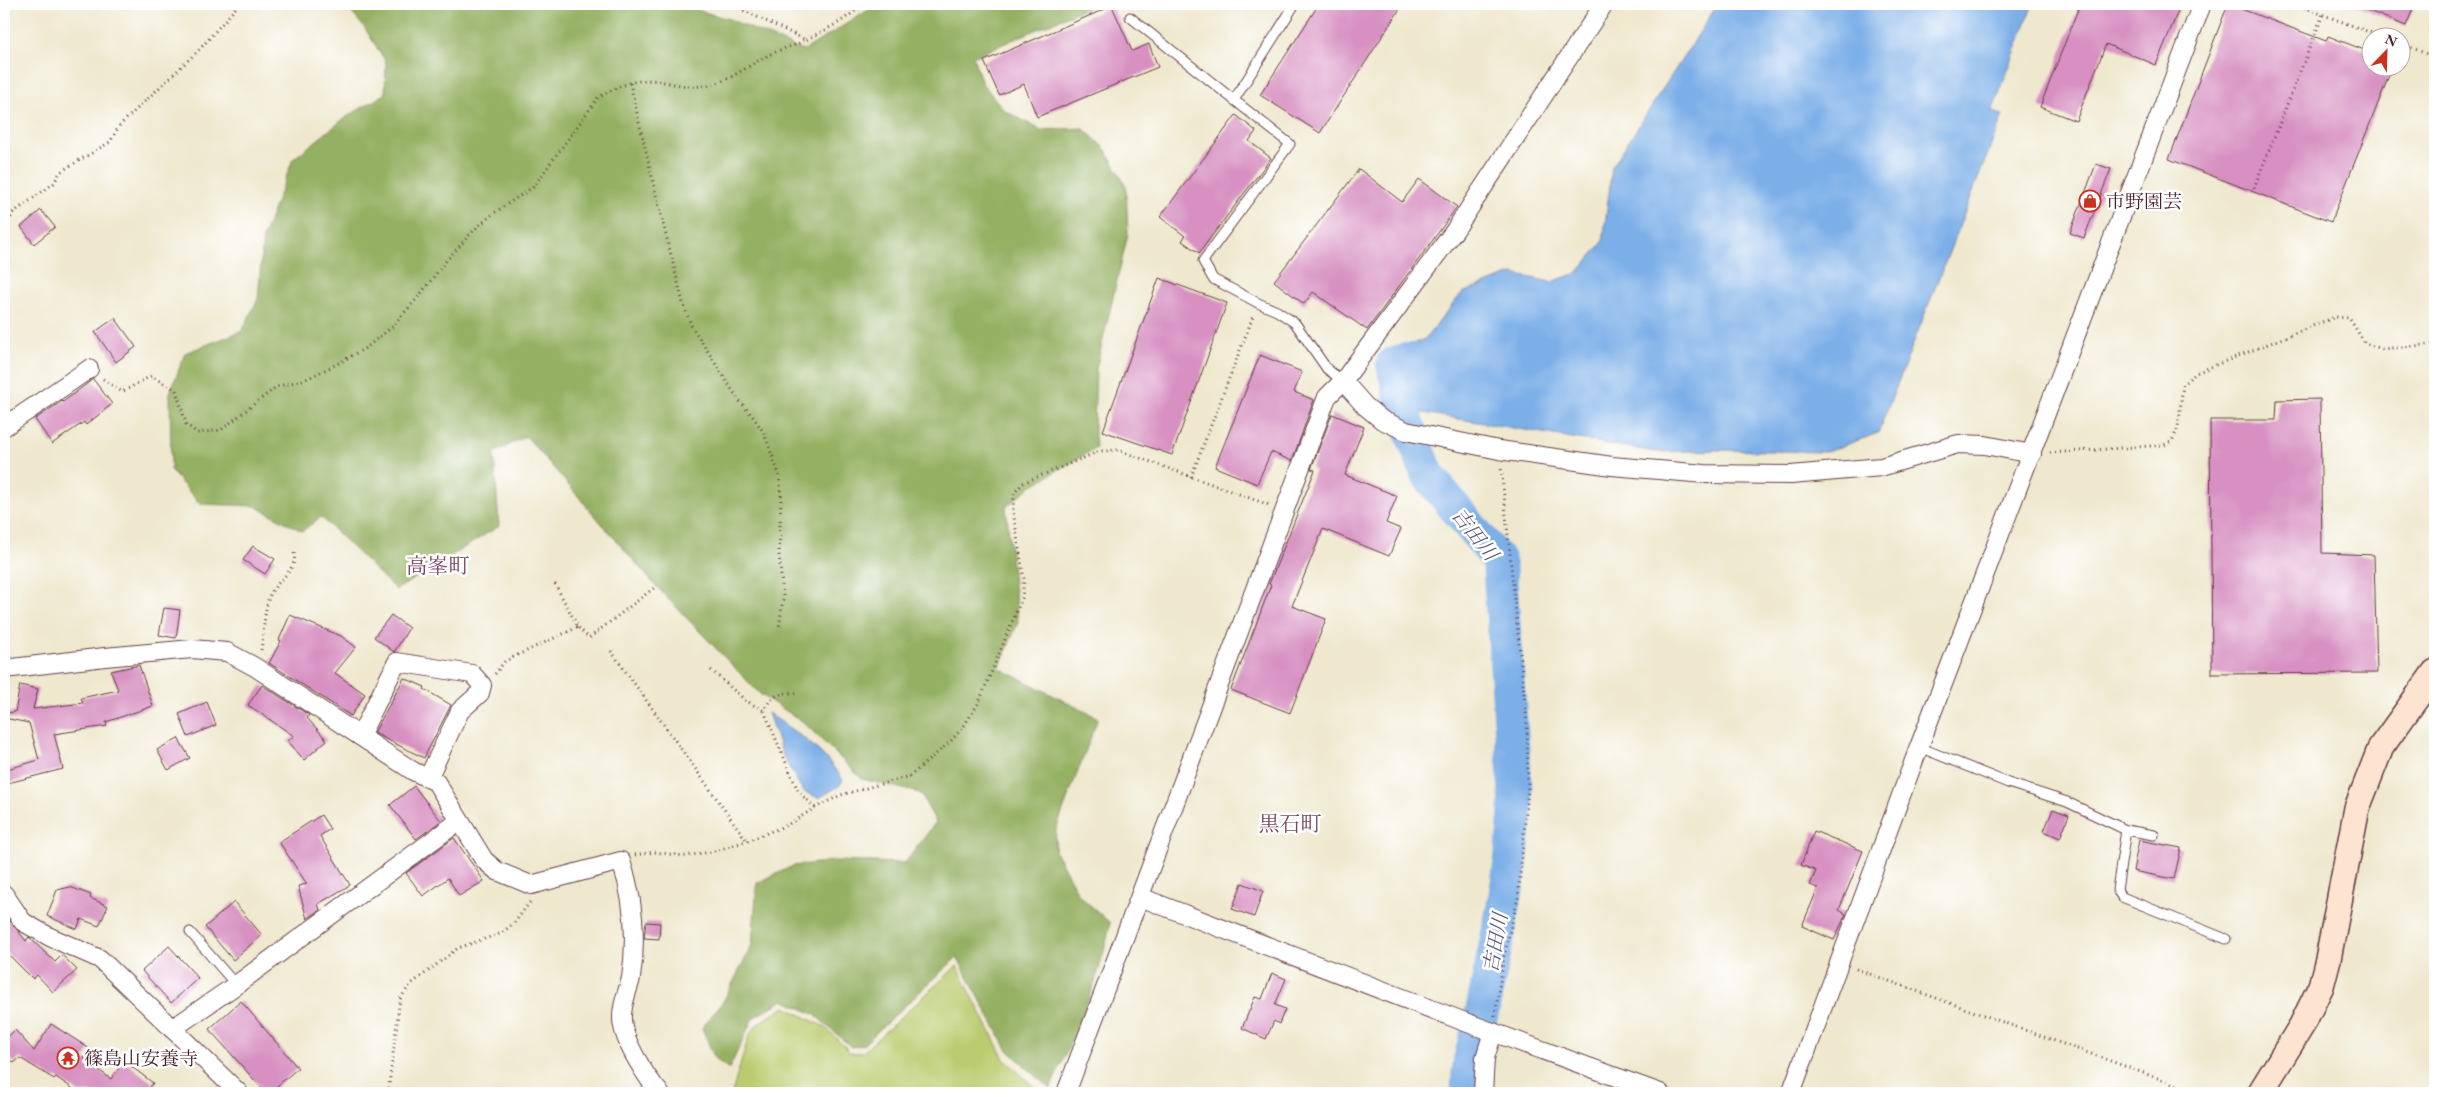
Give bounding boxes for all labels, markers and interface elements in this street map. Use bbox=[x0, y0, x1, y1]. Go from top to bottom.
north arrow bbox=[2362, 28, 2412, 78]
text: N bbox=[2382, 30, 2400, 51]
shop icon: 市野園芸 bbox=[2078, 189, 2102, 213]
place label: 市野園芸 bbox=[2106, 189, 2182, 214]
water label: 吉田川 bbox=[1446, 502, 1505, 567]
district label: 高峯町 bbox=[407, 552, 470, 579]
district label: 黒石町 bbox=[1259, 810, 1322, 837]
water label: 吉田川 bbox=[1477, 909, 1513, 975]
temple icon: 篠島山安養寺 bbox=[56, 1046, 80, 1070]
place label: 篠島山安養寺 bbox=[84, 1046, 198, 1071]

